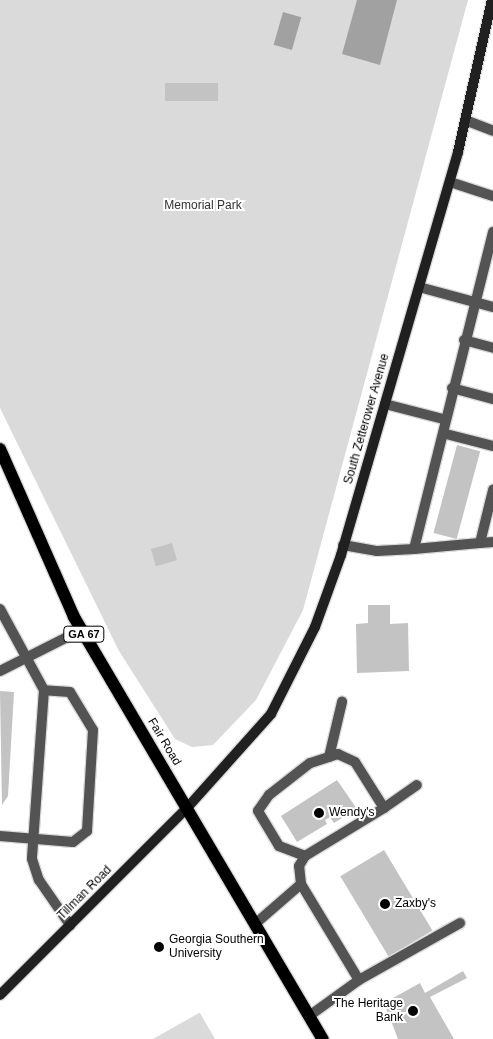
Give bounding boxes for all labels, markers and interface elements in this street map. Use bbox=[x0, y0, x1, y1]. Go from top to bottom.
park label: Memorial Park bbox=[164, 199, 242, 213]
street label: South Zetterower Avenue bbox=[341, 352, 393, 486]
road number: GA 67 bbox=[63, 626, 105, 642]
street label: Fair Road bbox=[144, 716, 184, 768]
place label: Wendy's bbox=[329, 806, 374, 820]
marker: Wendy's bbox=[313, 807, 325, 819]
street label: Tillman Road bbox=[55, 863, 115, 923]
place label: Zaxby's bbox=[395, 897, 436, 911]
marker: Zaxby's bbox=[379, 898, 391, 910]
place label: Georgia Southern University bbox=[169, 933, 264, 961]
marker: Georgia Southern University bbox=[153, 941, 165, 953]
place label: The Heritage Bank bbox=[334, 997, 403, 1025]
marker: The Heritage Bank bbox=[407, 1005, 419, 1017]

